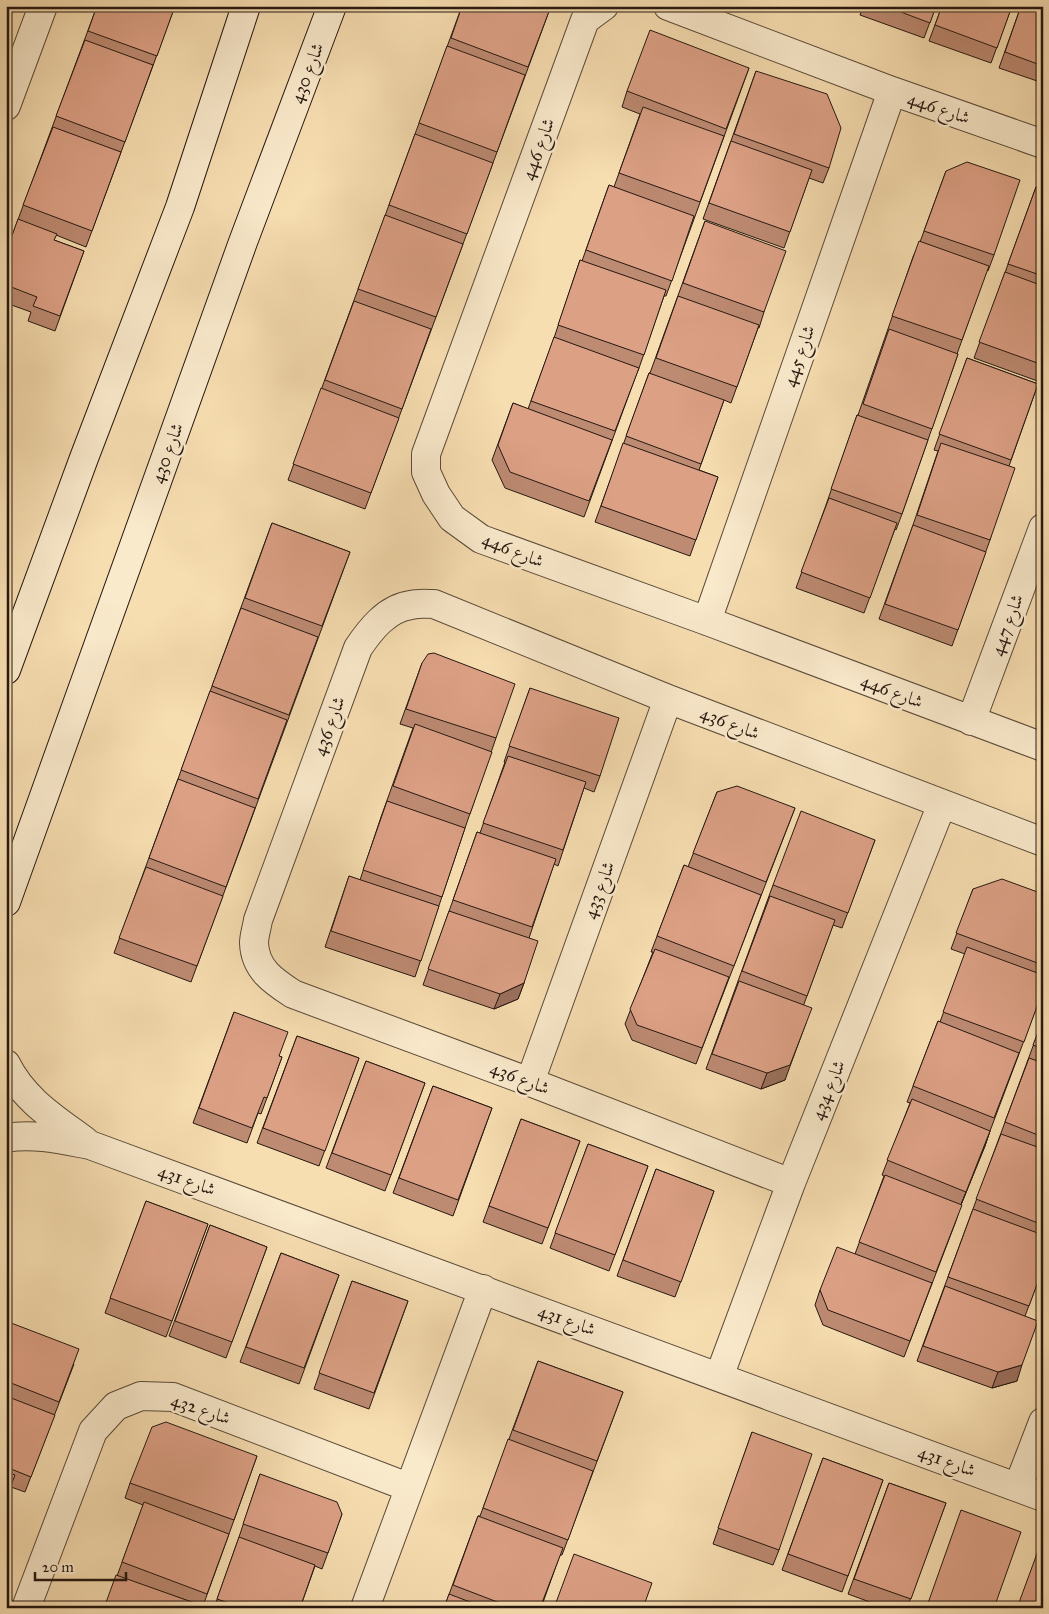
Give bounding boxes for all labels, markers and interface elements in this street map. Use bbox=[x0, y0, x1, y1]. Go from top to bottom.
street label: شارع 430 bbox=[285, 40, 332, 108]
street label: شارع 446 bbox=[904, 87, 973, 133]
street label: شارع 446 bbox=[517, 115, 563, 184]
street label: شارع 445 bbox=[778, 322, 824, 391]
street label: شارع 430 bbox=[146, 420, 192, 488]
street label: شارع 446 bbox=[478, 528, 547, 576]
street label: شارع 447 bbox=[986, 591, 1032, 660]
street label: شارع 446 bbox=[857, 669, 926, 717]
street label: شارع 436 bbox=[308, 693, 354, 760]
street label: شارع 436 bbox=[696, 702, 763, 748]
street label: شارع 433 bbox=[578, 858, 623, 923]
street label: شارع 436 bbox=[486, 1057, 553, 1103]
street label: شارع 434 bbox=[806, 1057, 854, 1125]
street label: شارع 431 bbox=[154, 1159, 219, 1204]
street label: شارع 431 bbox=[534, 1299, 599, 1344]
street label: شارع 432 bbox=[167, 1389, 234, 1433]
street label: شارع 431 bbox=[914, 1440, 979, 1485]
scale bar bbox=[35, 1549, 126, 1581]
text: 20 m bbox=[42, 1558, 74, 1576]

